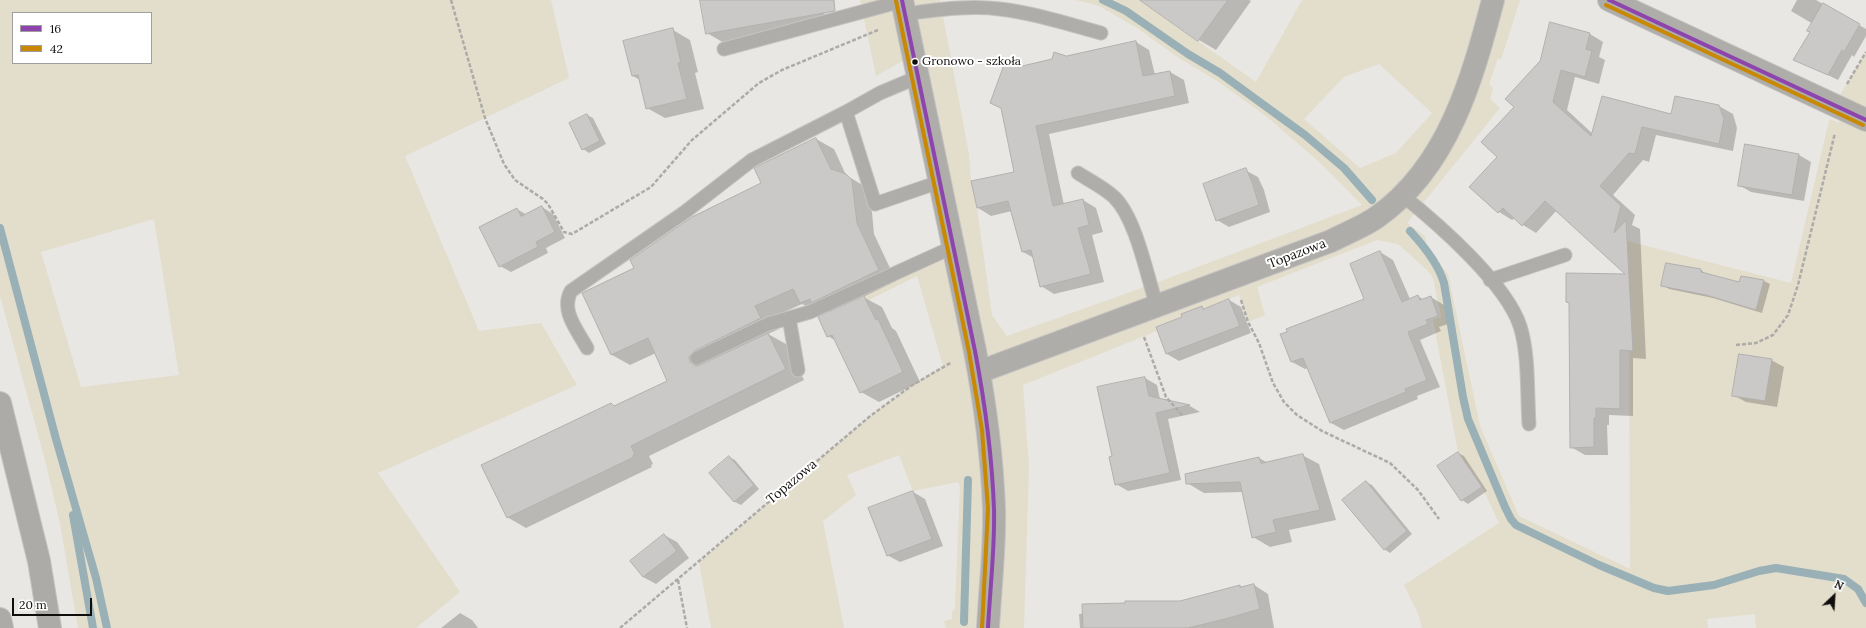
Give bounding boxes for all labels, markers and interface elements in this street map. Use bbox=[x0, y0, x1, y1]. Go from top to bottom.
legend bbox=[12, 12, 152, 64]
text: 16 bbox=[50, 21, 61, 36]
text: 42 bbox=[50, 41, 63, 56]
place label: Gronowo - szkoła bbox=[922, 55, 1021, 69]
marker: Gronowo - szkoła bbox=[910, 57, 920, 67]
street label: Topazowa bbox=[1266, 236, 1328, 272]
street label: Topazowa bbox=[764, 456, 820, 508]
north arrow bbox=[1814, 576, 1854, 616]
text: N bbox=[1832, 577, 1846, 593]
scale bar bbox=[14, 590, 94, 616]
text: 20 m bbox=[19, 597, 47, 612]

